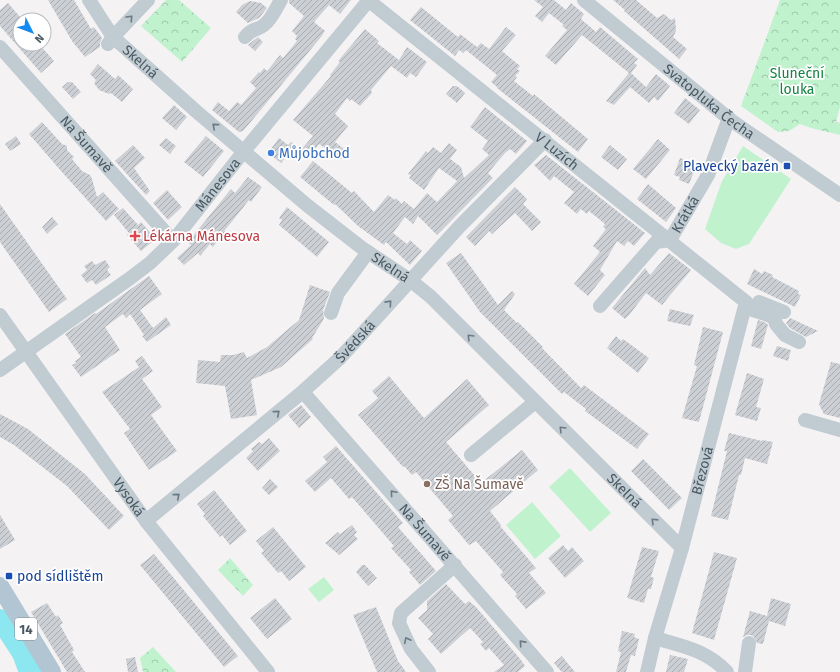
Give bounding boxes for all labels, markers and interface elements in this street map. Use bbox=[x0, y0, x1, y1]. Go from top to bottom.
north arrow bbox=[12, 12, 52, 52]
one-way arrow bbox=[125, 16, 132, 23]
text: N bbox=[32, 31, 46, 45]
street label: Skelná bbox=[119, 41, 162, 82]
street label: Svatopluka Čecha bbox=[660, 60, 758, 142]
park label: Sluneční louka bbox=[770, 65, 824, 98]
street label: Na Šumavě bbox=[57, 112, 116, 176]
one-way arrow bbox=[212, 124, 219, 131]
street label: V Luzích bbox=[532, 128, 582, 174]
place label: Můjobchod bbox=[279, 145, 350, 162]
marker: Můjobchod bbox=[266, 148, 276, 158]
street label: Mánesova bbox=[191, 154, 244, 215]
place label: Plavecký bazén bbox=[683, 158, 779, 175]
marker: Plavecký bazén bbox=[782, 161, 792, 171]
street label: Krátká bbox=[668, 193, 703, 236]
place label: Lékárna Mánesova bbox=[143, 228, 260, 245]
marker: Lékárna Mánesova bbox=[130, 231, 140, 241]
street label: Skelná bbox=[368, 248, 413, 286]
one-way arrow bbox=[385, 300, 392, 308]
street label: Švédská bbox=[331, 317, 379, 366]
one-way arrow bbox=[467, 334, 475, 342]
one-way arrow bbox=[272, 411, 279, 418]
one-way arrow bbox=[559, 426, 567, 434]
street label: Březová bbox=[688, 444, 717, 497]
street label: Skelná bbox=[604, 470, 646, 512]
street label: Vysoká bbox=[109, 474, 149, 520]
place label: ZŠ Na Šumavě bbox=[435, 475, 524, 493]
marker: ZŠ Na Šumavě bbox=[422, 479, 432, 489]
one-way arrow bbox=[390, 490, 397, 498]
one-way arrow bbox=[172, 494, 179, 501]
street label: Na Šumavě bbox=[396, 500, 455, 564]
one-way arrow bbox=[651, 518, 659, 526]
place label: pod sídlištěm bbox=[17, 568, 104, 585]
marker: pod sídlištěm bbox=[4, 571, 14, 581]
road number: 14 bbox=[15, 618, 37, 640]
one-way arrow bbox=[404, 637, 412, 644]
one-way arrow bbox=[519, 640, 526, 648]

